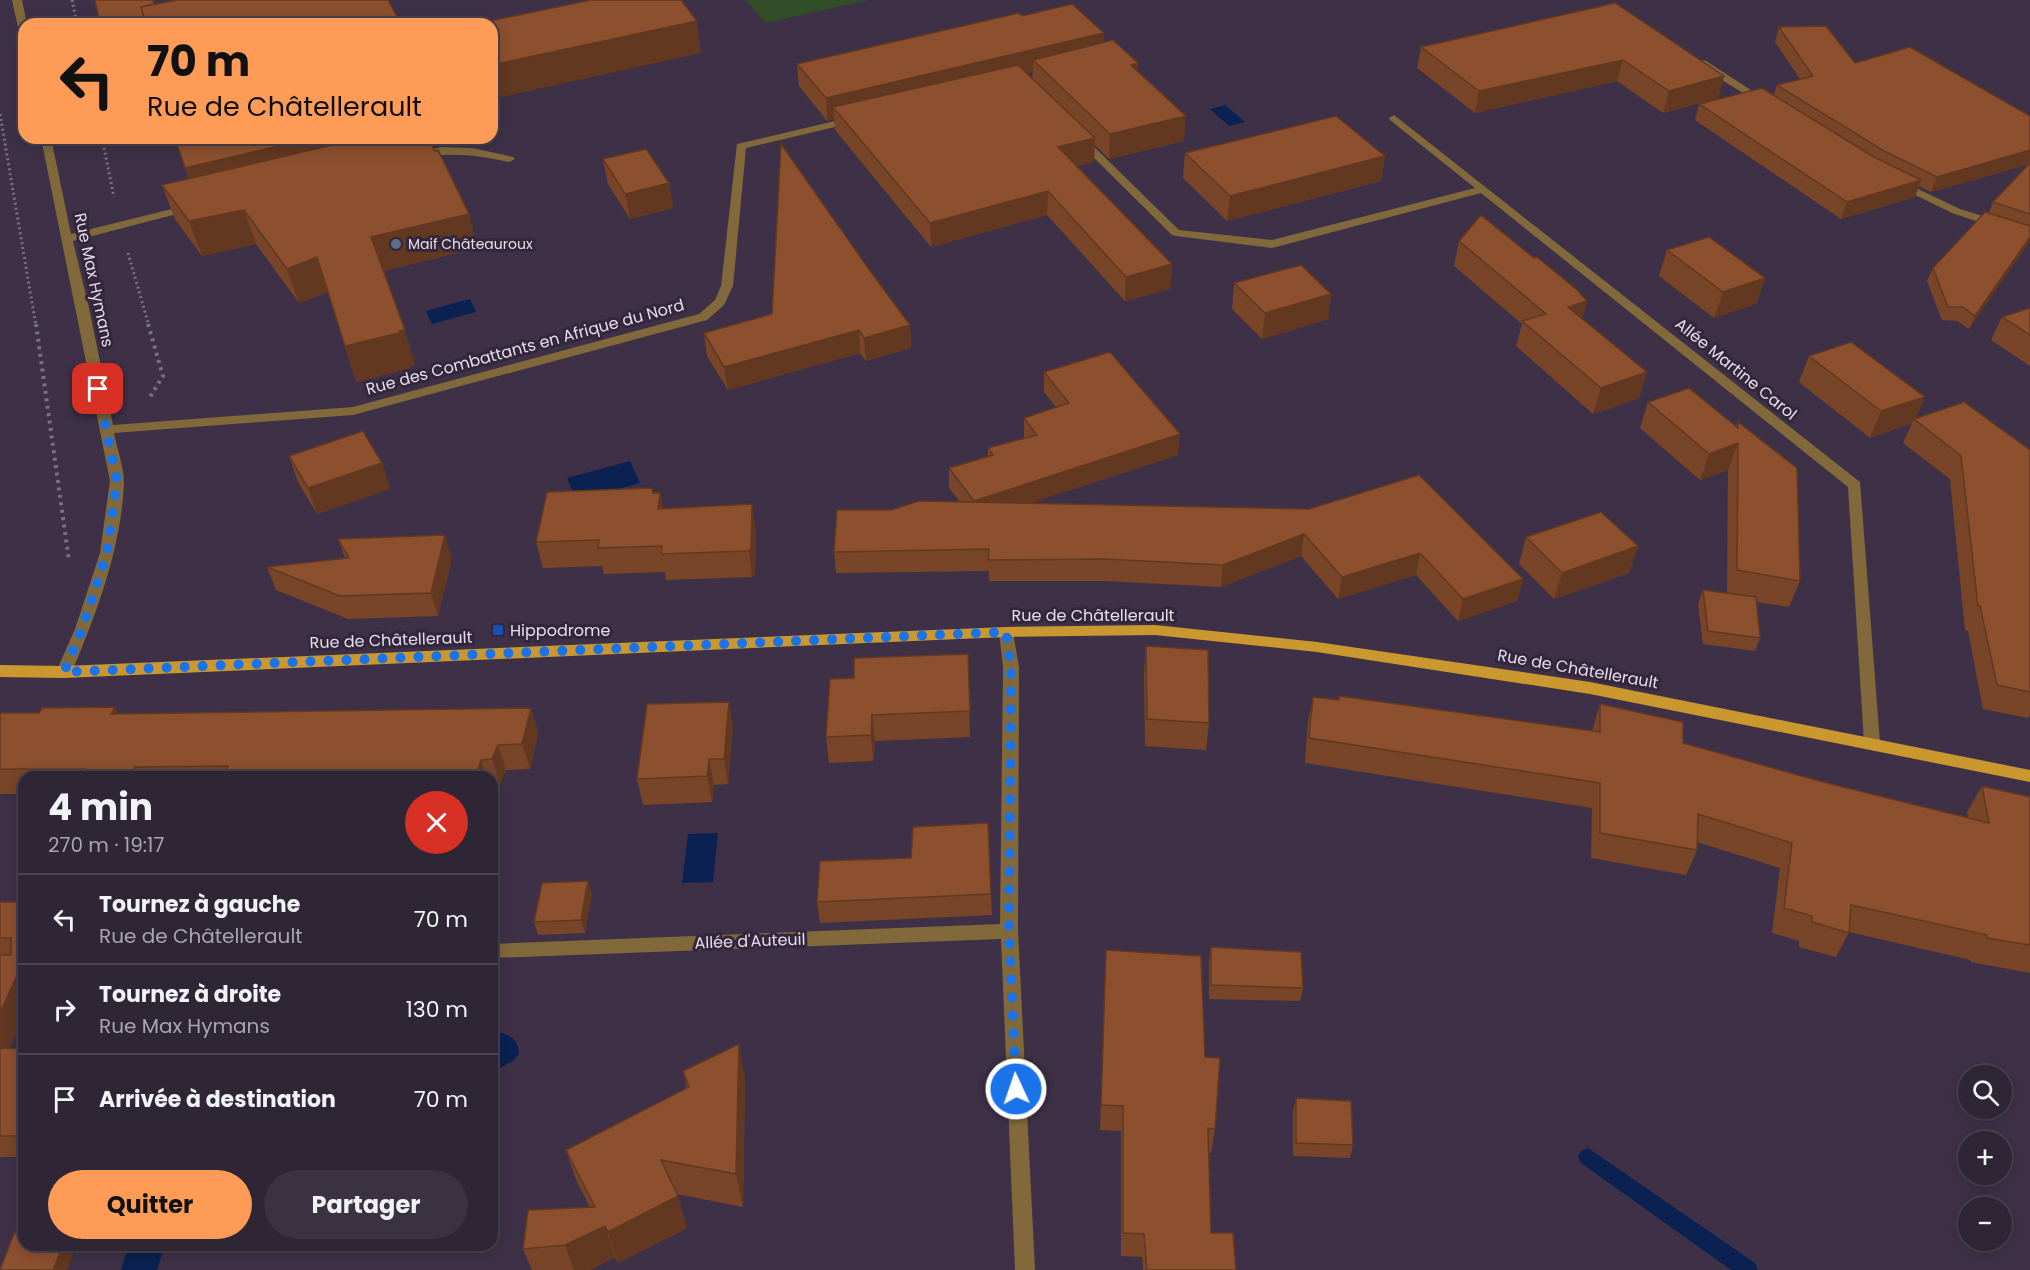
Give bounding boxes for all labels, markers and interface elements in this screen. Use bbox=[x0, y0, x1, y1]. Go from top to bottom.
text: 70 m bbox=[147, 32, 250, 91]
icon: left bbox=[48, 42, 126, 120]
text: Rue de Châtellerault bbox=[147, 88, 422, 125]
street label: Rue Max Hymans bbox=[69, 211, 119, 349]
place label: Maif Châteauroux bbox=[408, 234, 533, 254]
marker: Maif Châteauroux bbox=[389, 237, 403, 251]
street label: Rue des Combattants en Afrique du Nord bbox=[363, 293, 687, 401]
street label: Allée Martine Carol bbox=[1670, 313, 1802, 425]
pin bbox=[72, 363, 123, 414]
icon: arrive bbox=[81, 372, 114, 405]
street label: Rue de Châtellerault bbox=[1012, 604, 1175, 627]
place label: Hippodrome bbox=[510, 619, 610, 642]
marker: Hippodrome bbox=[491, 623, 505, 637]
street label: Rue de Châtellerault bbox=[309, 626, 473, 654]
street label: Rue de Châtellerault bbox=[1496, 644, 1660, 694]
text: 4 min bbox=[48, 782, 153, 833]
button: close bbox=[405, 791, 468, 854]
text: 270 m · 19:17 bbox=[48, 831, 164, 859]
text: Tournez à gauche bbox=[99, 889, 300, 920]
icon: left bbox=[48, 903, 81, 936]
text: 70 m bbox=[414, 904, 468, 935]
text: Rue de Châtellerault bbox=[99, 922, 303, 950]
street label: Allée d'Auteuil bbox=[694, 928, 806, 954]
text: Tournez à droite bbox=[99, 979, 281, 1010]
icon: right bbox=[48, 993, 81, 1026]
text: 130 m bbox=[406, 994, 468, 1025]
text: Rue Max Hymans bbox=[99, 1012, 270, 1040]
position arrow bbox=[984, 1057, 1048, 1121]
map controls bbox=[1958, 1065, 2012, 1251]
button: search bbox=[1958, 1065, 2012, 1119]
icon: arrive bbox=[48, 1083, 81, 1116]
text: Arrivée à destination bbox=[99, 1084, 336, 1115]
text: 70 m bbox=[414, 1084, 468, 1115]
button: + bbox=[1958, 1131, 2012, 1185]
button: Quitter bbox=[48, 1170, 252, 1239]
button: Partager bbox=[264, 1170, 468, 1239]
button: − bbox=[1958, 1197, 2012, 1251]

